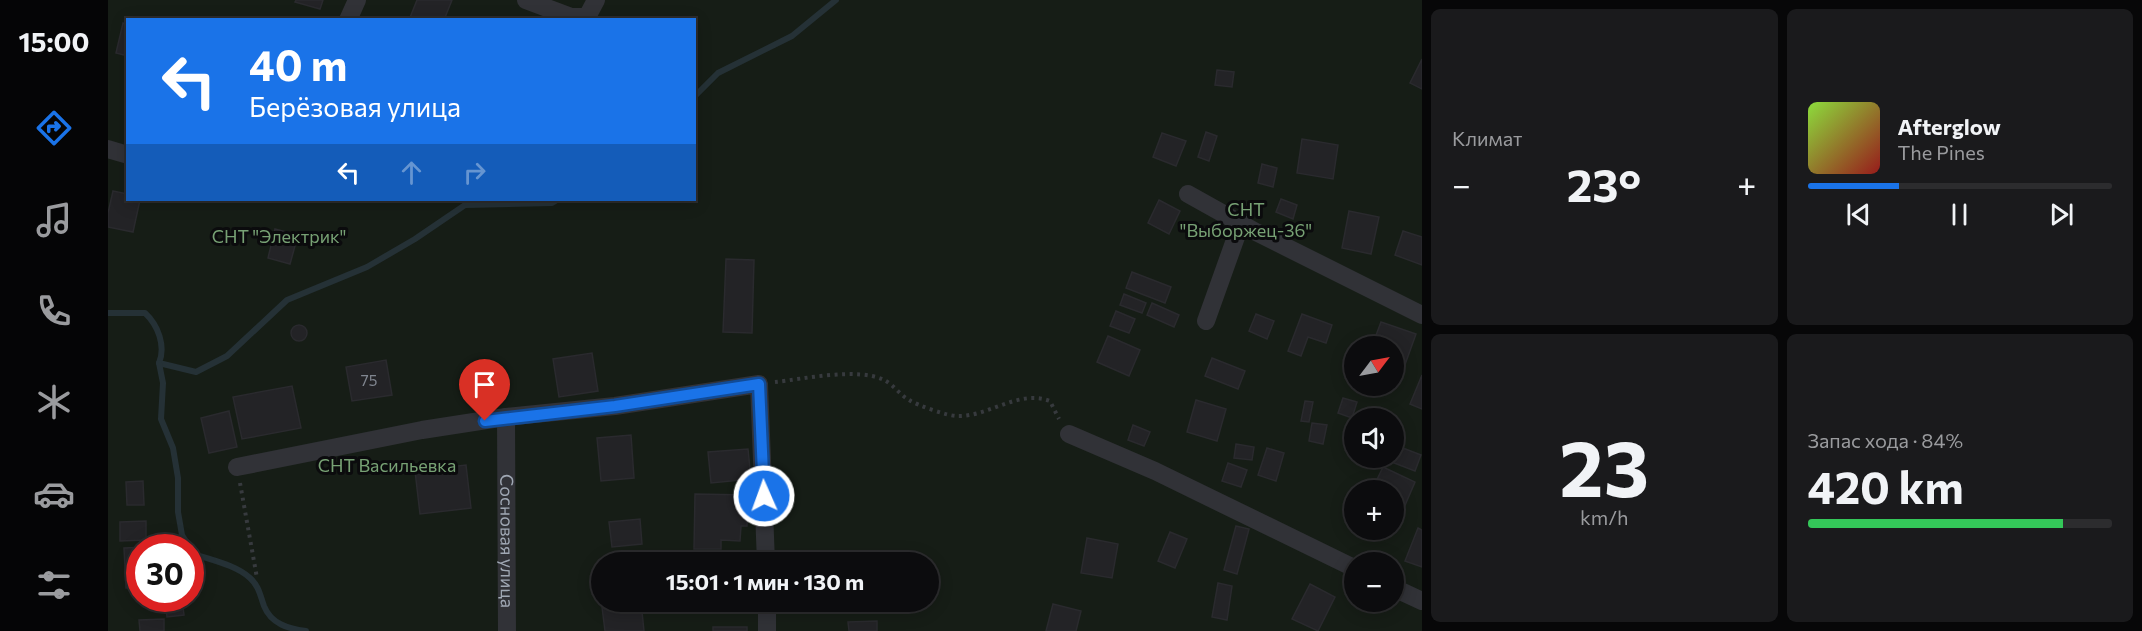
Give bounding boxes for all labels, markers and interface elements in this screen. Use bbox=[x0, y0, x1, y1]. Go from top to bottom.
text: 15:00 bbox=[19, 25, 89, 58]
text: 40 m bbox=[249, 38, 347, 90]
icon: left bbox=[150, 42, 228, 120]
text: Берёзовая улица bbox=[249, 90, 461, 123]
icon: directions bbox=[33, 107, 75, 149]
text: Afterglow bbox=[1898, 113, 2001, 140]
text: Климат bbox=[1452, 126, 1522, 150]
text: The Pines bbox=[1898, 140, 1985, 164]
icon: left bbox=[332, 156, 365, 189]
icon: ahead bbox=[395, 156, 428, 189]
icon: right bbox=[458, 156, 491, 189]
text: 23° bbox=[1567, 156, 1641, 211]
text: − bbox=[1452, 163, 1471, 204]
text: + bbox=[1737, 163, 1756, 204]
park label: СНТ "Выборжец-36" bbox=[1180, 198, 1312, 241]
icon: previous bbox=[1842, 198, 1875, 231]
icon: pause bbox=[1943, 198, 1976, 231]
icon: next bbox=[2045, 198, 2078, 231]
icon: music bbox=[33, 199, 75, 241]
park label: СНТ "Электрик" bbox=[212, 225, 346, 247]
icon: phone bbox=[33, 290, 75, 332]
north arrow bbox=[1344, 336, 1404, 396]
map controls bbox=[1344, 336, 1404, 612]
pin bbox=[459, 359, 510, 421]
icon: arrive bbox=[468, 368, 501, 401]
house number: 75 bbox=[361, 371, 377, 389]
icon: climate bbox=[33, 381, 75, 423]
button: sound bbox=[1344, 408, 1404, 468]
text: 23 bbox=[1559, 418, 1649, 513]
text: Запас хода · 84% bbox=[1808, 428, 1963, 452]
park label: СНТ Васильевка bbox=[318, 454, 456, 476]
text: 420 km bbox=[1808, 458, 1964, 513]
position arrow bbox=[732, 464, 796, 528]
icon: car bbox=[33, 473, 75, 515]
street label: Сосновая улица bbox=[496, 474, 519, 608]
button: + bbox=[1344, 480, 1404, 540]
text: km/h bbox=[1580, 505, 1629, 529]
speed limit sign: 30 bbox=[126, 534, 204, 612]
button: − bbox=[1344, 552, 1404, 612]
icon: filters bbox=[33, 564, 75, 606]
text: 15:01 · 1 мин · 130 m bbox=[666, 568, 864, 595]

